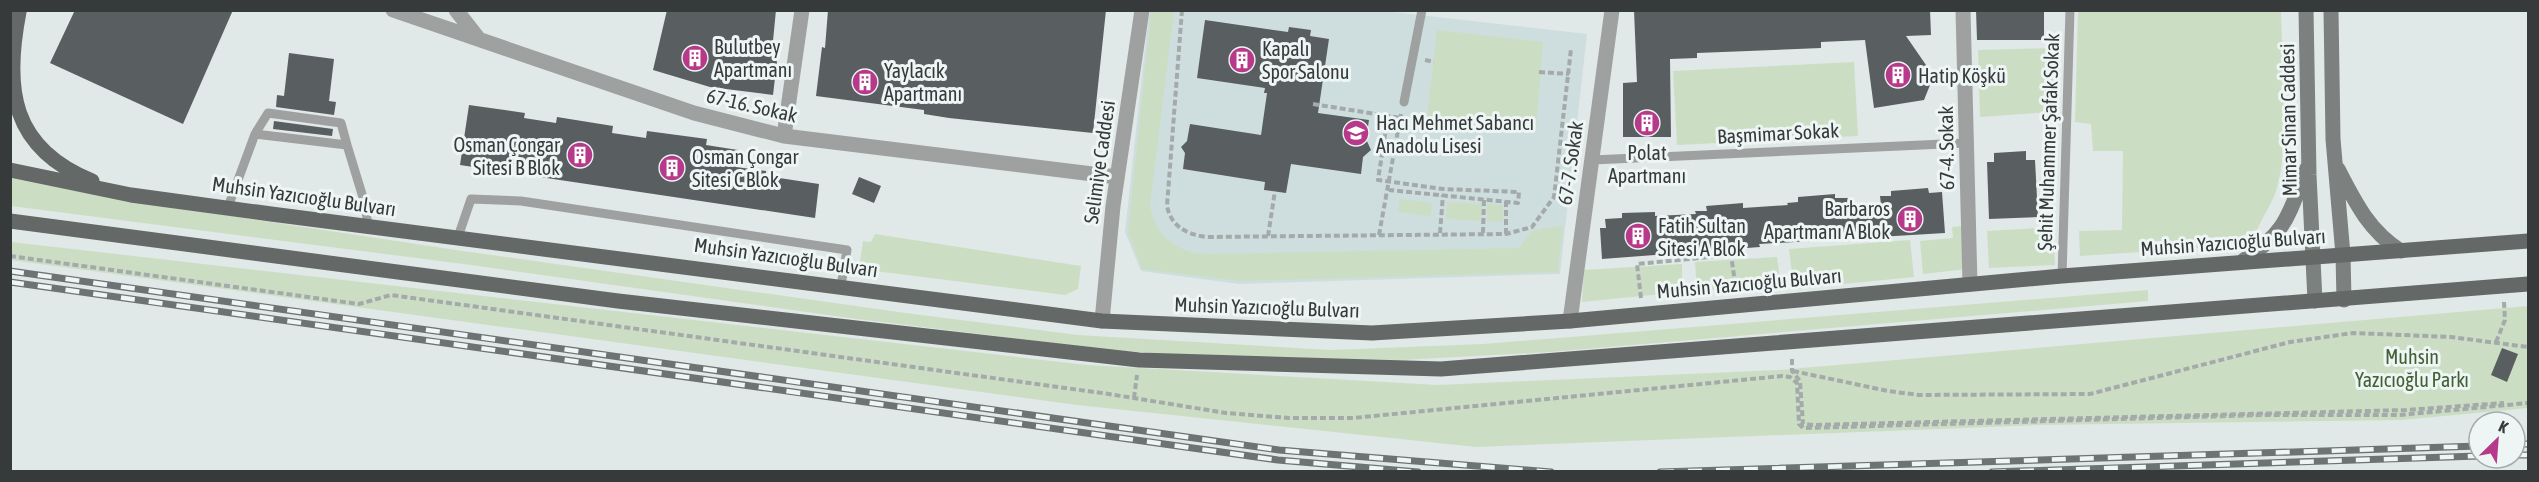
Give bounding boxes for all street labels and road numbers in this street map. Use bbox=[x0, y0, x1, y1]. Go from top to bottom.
street label: Şehit Muhammer Şafak Sokak bbox=[2033, 33, 2063, 251]
street label: Mimar Sinan Caddesi bbox=[2275, 43, 2301, 197]
street label: 67-16. Sokak bbox=[704, 83, 800, 127]
street label: Selimiye Caddesi bbox=[1079, 99, 1119, 225]
street label: 67-4. Sokak bbox=[1934, 106, 1958, 190]
street label: Başmimar Sokak bbox=[1717, 118, 1840, 148]
street label: 67-7. Sokak bbox=[1553, 120, 1587, 206]
street label: Muhsin Yazıcıoğlu Bulvarı bbox=[211, 172, 397, 220]
street label: Muhsin Yazıcıoğlu Bulvarı bbox=[2140, 224, 2326, 260]
street label: Muhsin Yazıcıoğlu Bulvarı bbox=[693, 233, 879, 281]
street label: Muhsin Yazıcıoğlu Bulvarı bbox=[1656, 263, 1842, 303]
street label: Muhsin Yazıcıoğlu Bulvarı bbox=[1174, 292, 1360, 322]

